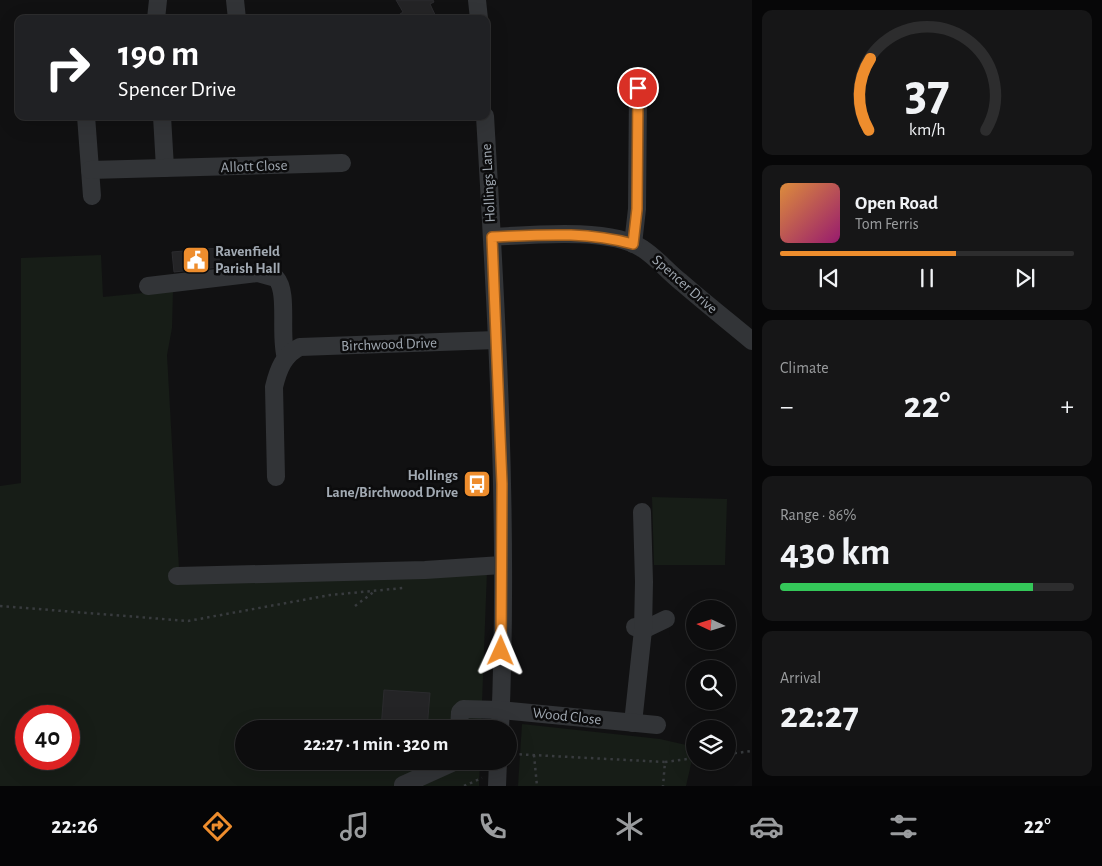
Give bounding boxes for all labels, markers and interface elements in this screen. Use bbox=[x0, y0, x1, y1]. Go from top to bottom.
icon: right bbox=[35, 35, 100, 100]
text: 190 m bbox=[118, 37, 199, 72]
pin bbox=[617, 67, 659, 109]
text: 37 bbox=[905, 67, 949, 119]
icon: arrive bbox=[624, 74, 652, 102]
text: Spencer Drive bbox=[118, 78, 236, 100]
text: km/h bbox=[909, 121, 945, 139]
street label: Hollings Lane bbox=[479, 143, 498, 223]
street label: Allott Close bbox=[220, 158, 288, 175]
text: Open Road bbox=[855, 194, 938, 213]
text: Tom Ferris bbox=[855, 216, 919, 232]
place label: Ravenfield Parish Hall bbox=[215, 244, 281, 276]
public building icon: Ravenfield Parish Hall bbox=[181, 245, 211, 275]
street label: Spencer Drive bbox=[649, 252, 720, 317]
icon: previous bbox=[815, 264, 843, 292]
icon: pause bbox=[913, 264, 941, 292]
icon: next bbox=[1011, 264, 1039, 292]
street label: Birchwood Drive bbox=[341, 335, 437, 354]
text: Climate bbox=[780, 360, 829, 376]
text: 22° bbox=[904, 387, 950, 425]
text: − bbox=[780, 393, 793, 421]
text: + bbox=[1061, 393, 1074, 421]
place label: Hollings Lane/Birchwood Drive bbox=[326, 468, 458, 500]
bus stop icon: Hollings Lane/Birchwood Drive bbox=[462, 469, 492, 499]
text: Range · 86% bbox=[780, 507, 856, 523]
text: 430 km bbox=[780, 534, 891, 572]
north arrow bbox=[686, 600, 736, 650]
map controls bbox=[686, 600, 736, 770]
position arrow bbox=[474, 624, 526, 676]
button: search bbox=[686, 660, 736, 710]
text: Arrival bbox=[780, 670, 821, 686]
text: 22:27 bbox=[780, 697, 859, 735]
speed limit sign: 40 bbox=[15, 705, 80, 770]
street label: Wood Close bbox=[532, 705, 602, 728]
button: layers bbox=[686, 720, 736, 770]
text: 22:27 · 1 min · 320 m bbox=[304, 735, 448, 754]
icon: directions bbox=[200, 809, 235, 844]
icon: music bbox=[337, 809, 372, 844]
icon: phone bbox=[475, 809, 510, 844]
icon: climate bbox=[612, 809, 647, 844]
icon: car bbox=[749, 809, 784, 844]
icon: filters bbox=[886, 809, 921, 844]
text: 22:26 bbox=[51, 815, 98, 837]
text: 22° bbox=[1024, 815, 1051, 837]

